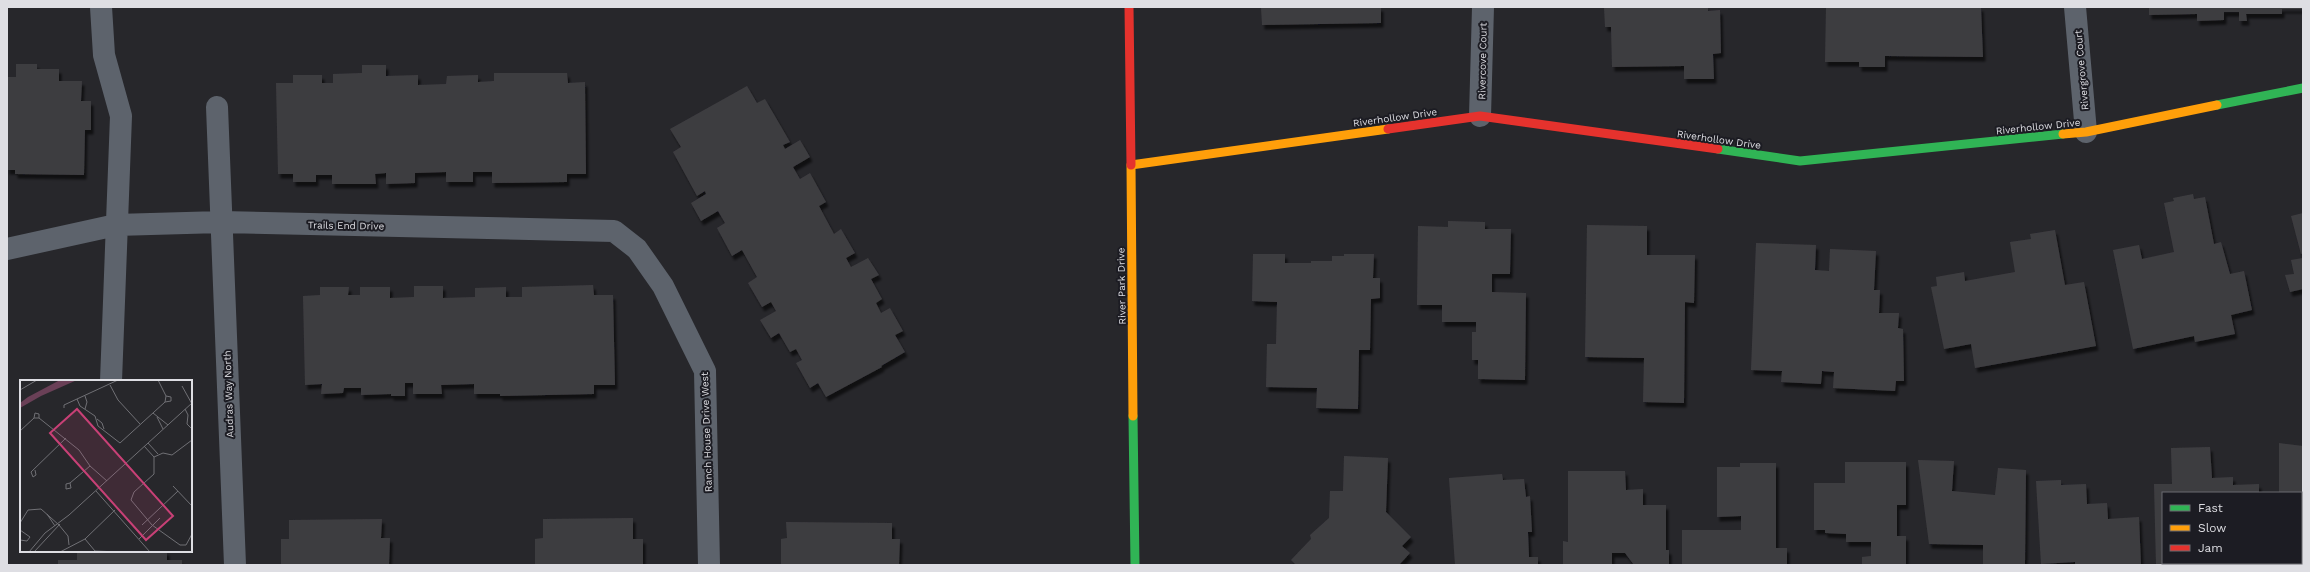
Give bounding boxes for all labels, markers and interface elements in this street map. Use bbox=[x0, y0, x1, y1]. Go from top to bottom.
street label: Rivercove Court bbox=[1476, 22, 1489, 100]
street label: Rivergrove Court bbox=[2072, 28, 2090, 111]
street label: Riverhollow Drive bbox=[1352, 106, 1438, 129]
street label: Riverhollow Drive bbox=[1995, 117, 2081, 136]
street label: Riverhollow Drive bbox=[1676, 128, 1762, 151]
street label: Trails End Drive bbox=[308, 219, 385, 232]
street label: River Park Drive bbox=[1115, 247, 1128, 325]
street label: Audras Way North bbox=[221, 350, 236, 438]
street label: Ranch House Drive West bbox=[699, 371, 714, 492]
inset map bbox=[20, 380, 192, 552]
legend bbox=[2162, 492, 2302, 564]
text: Fast bbox=[2198, 501, 2223, 515]
text: Slow bbox=[2198, 521, 2226, 535]
text: Jam bbox=[2198, 541, 2223, 555]

